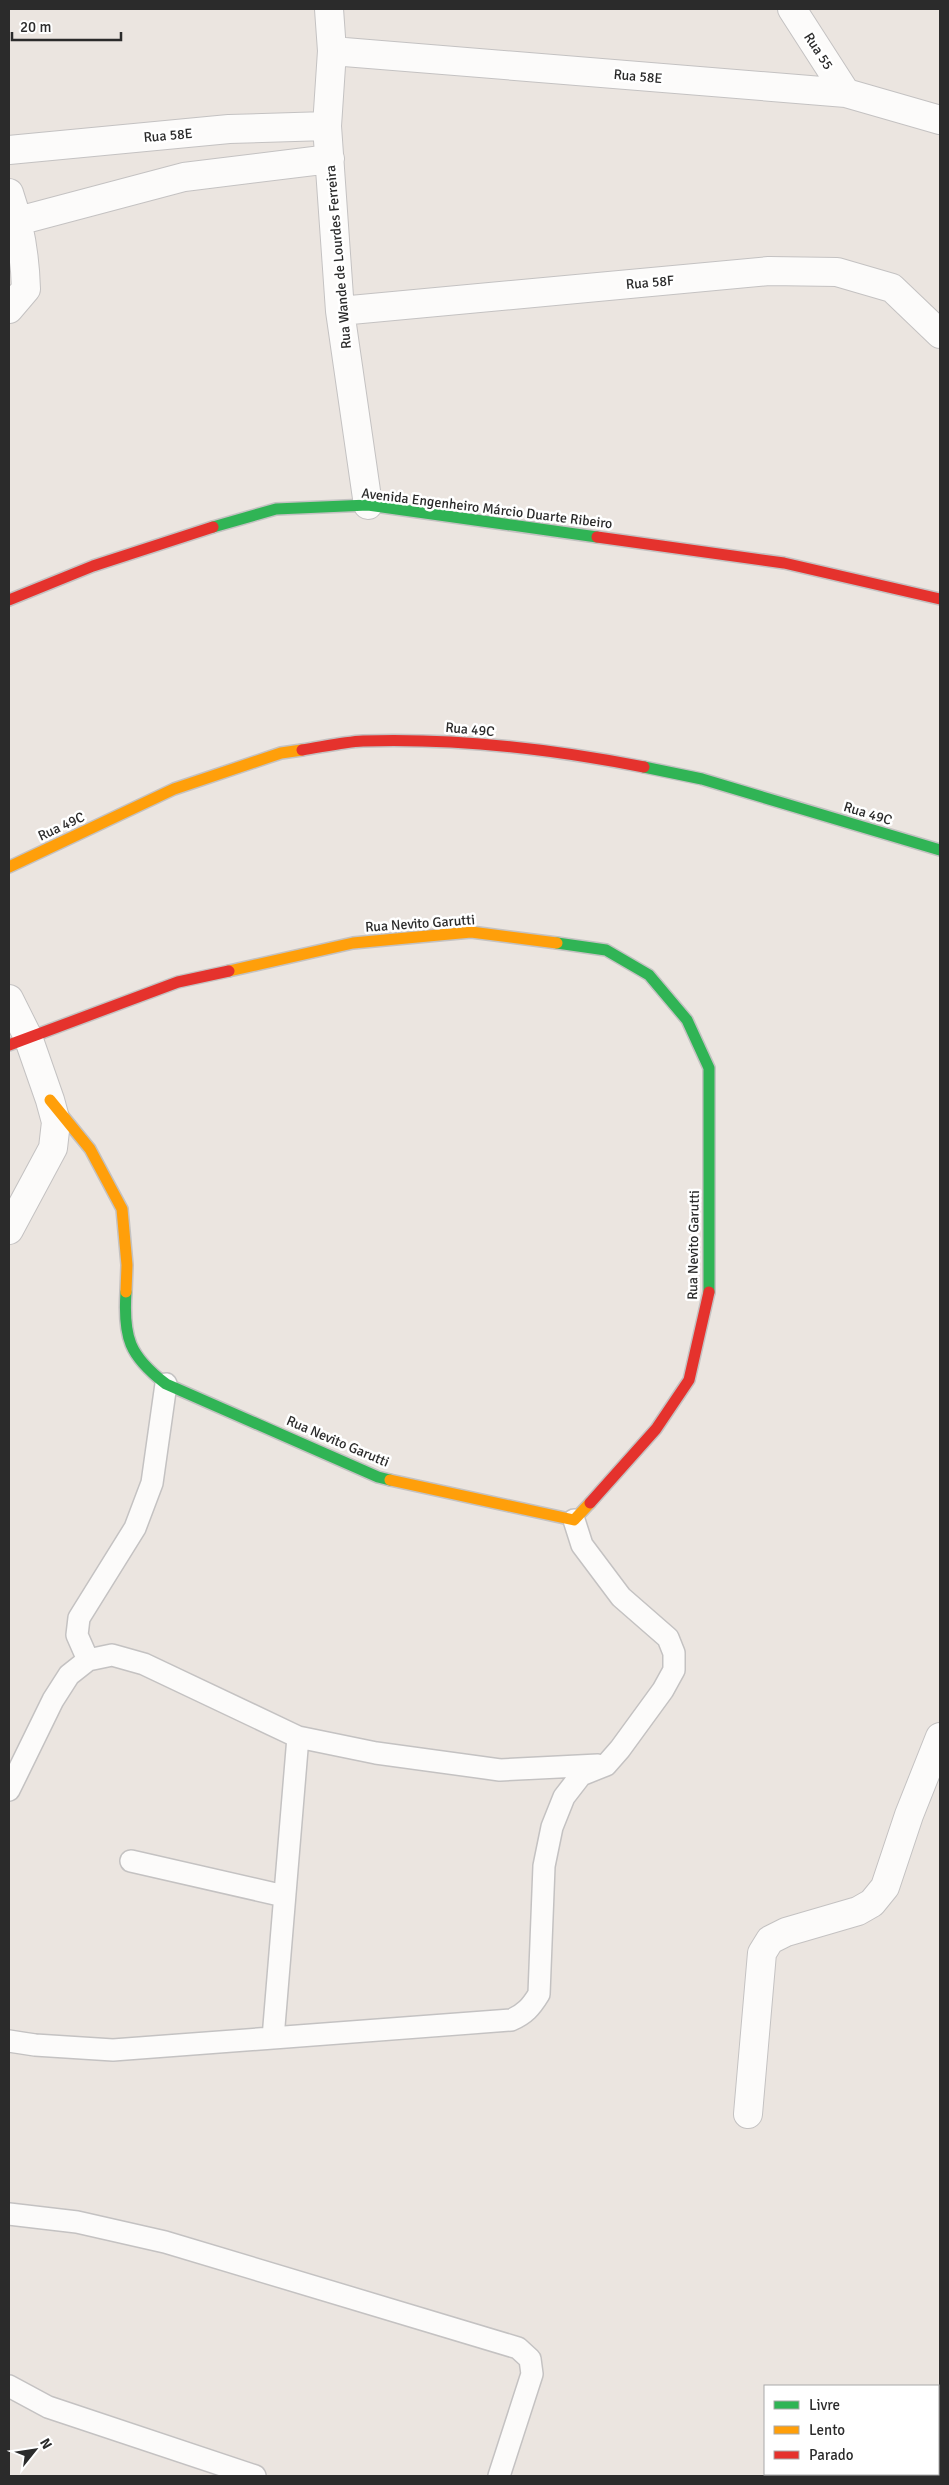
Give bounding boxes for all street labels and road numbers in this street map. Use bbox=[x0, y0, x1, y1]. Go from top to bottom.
street label: Rua 55 bbox=[800, 29, 837, 73]
street label: Rua 58E bbox=[613, 66, 663, 87]
street label: Rua 58E bbox=[143, 125, 193, 146]
street label: Rua Wande de Lourdes Ferreira bbox=[322, 164, 355, 350]
street label: Rua 58F bbox=[625, 272, 675, 293]
street label: Avenida Engenheiro Márcio Duarte Ribeiro bbox=[361, 485, 613, 532]
street label: Rua 49C bbox=[445, 719, 495, 740]
street label: Rua 49C bbox=[842, 798, 894, 829]
street label: Rua 49C bbox=[35, 808, 87, 845]
street label: Rua Nevito Garutti bbox=[365, 911, 475, 936]
street label: Rua Nevito Garutti bbox=[684, 1190, 703, 1300]
street label: Rua Nevito Garutti bbox=[284, 1412, 392, 1471]

